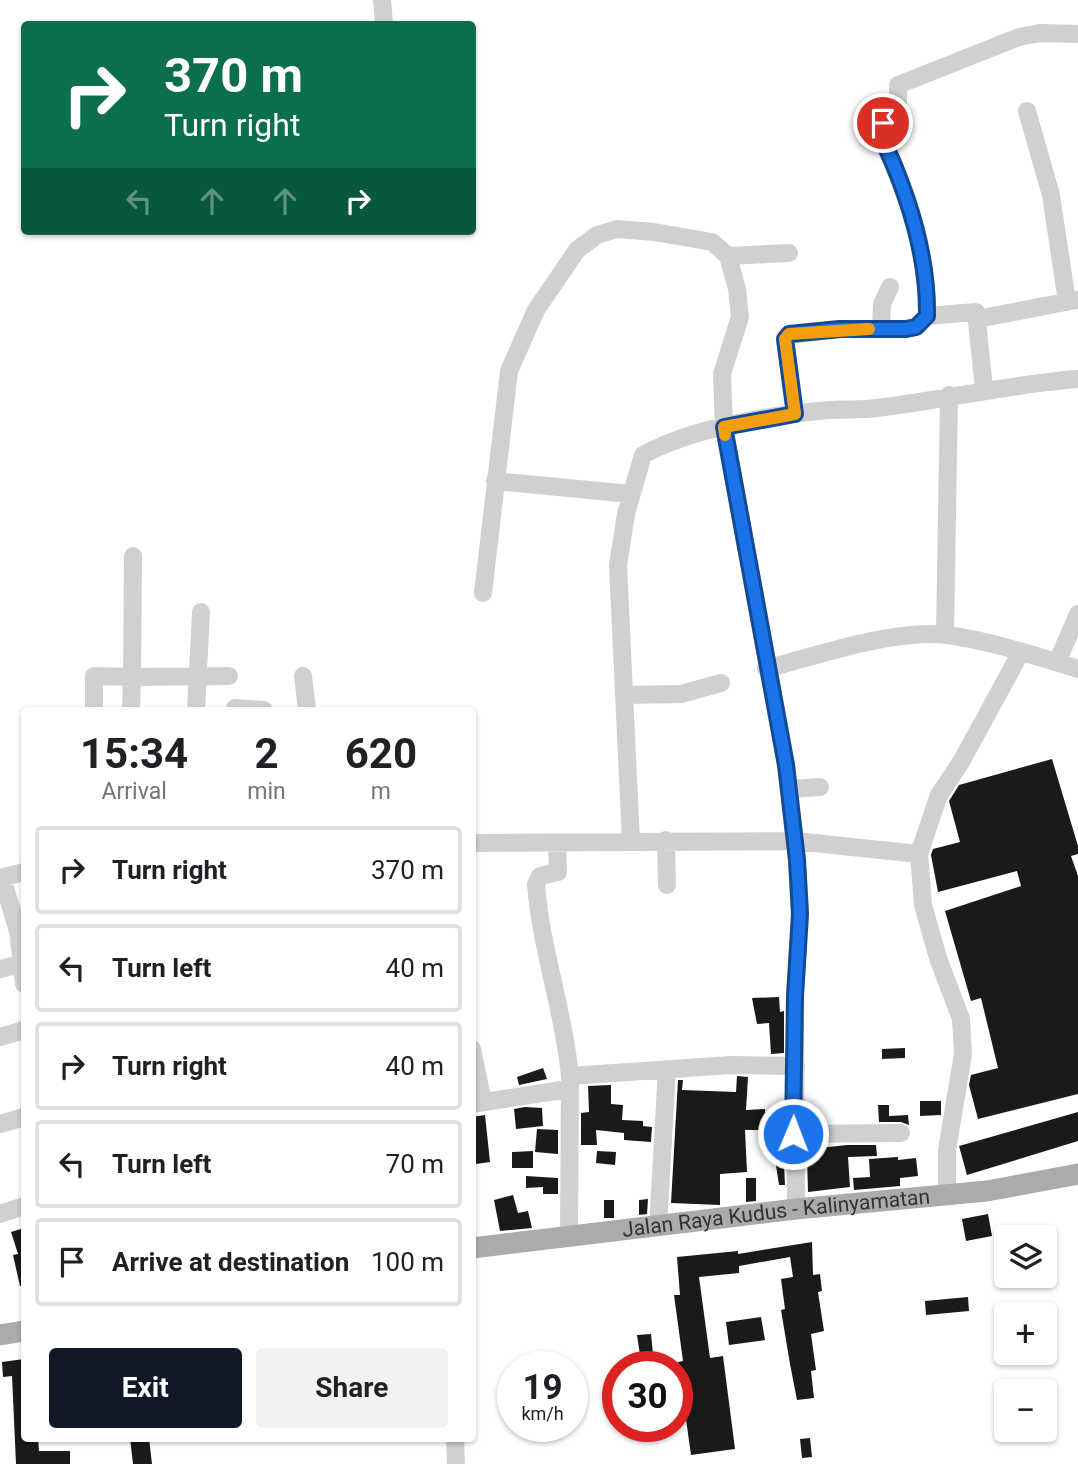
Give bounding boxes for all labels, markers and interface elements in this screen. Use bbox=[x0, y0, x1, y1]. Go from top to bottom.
text: 370 m bbox=[164, 47, 303, 104]
icon: right bbox=[49, 49, 140, 140]
pin bbox=[853, 93, 913, 153]
icon: arrive bbox=[864, 104, 902, 142]
text: Turn right bbox=[164, 106, 300, 144]
icon: left bbox=[120, 182, 158, 220]
icon: ahead bbox=[193, 182, 231, 220]
icon: ahead bbox=[266, 182, 304, 220]
icon: right bbox=[339, 182, 377, 220]
text: 15:34 bbox=[80, 729, 188, 778]
text: 2 bbox=[254, 729, 279, 778]
text: 620 bbox=[345, 729, 417, 778]
text: Arrival bbox=[101, 778, 167, 805]
text: min bbox=[247, 778, 286, 805]
text: m bbox=[371, 778, 391, 805]
icon: right bbox=[53, 851, 91, 889]
text: Turn right bbox=[112, 855, 227, 885]
text: 370 m bbox=[371, 855, 444, 885]
icon: left bbox=[53, 949, 91, 987]
text: Turn left bbox=[112, 953, 211, 983]
text: 40 m bbox=[386, 953, 444, 983]
icon: right bbox=[53, 1047, 91, 1085]
text: Turn right bbox=[112, 1051, 227, 1081]
text: 40 m bbox=[386, 1051, 444, 1081]
position arrow bbox=[756, 1097, 830, 1171]
icon: left bbox=[53, 1145, 91, 1183]
text: Turn left bbox=[112, 1149, 211, 1179]
text: 70 m bbox=[386, 1149, 444, 1179]
street label: Jalan Raya Kudus - Kalinyamatan bbox=[621, 1184, 931, 1242]
map controls bbox=[994, 1225, 1057, 1442]
button: layers bbox=[994, 1225, 1057, 1288]
icon: arrive bbox=[53, 1243, 91, 1281]
text: Arrive at destination bbox=[112, 1247, 349, 1277]
text: 100 m bbox=[371, 1247, 444, 1277]
button: + bbox=[994, 1302, 1057, 1365]
button: Exit bbox=[49, 1348, 242, 1428]
button: Share bbox=[256, 1348, 448, 1428]
speed limit sign: 30 bbox=[602, 1351, 693, 1442]
text: 19 bbox=[522, 1367, 563, 1408]
button: − bbox=[994, 1379, 1057, 1442]
text: km/h bbox=[521, 1403, 564, 1424]

